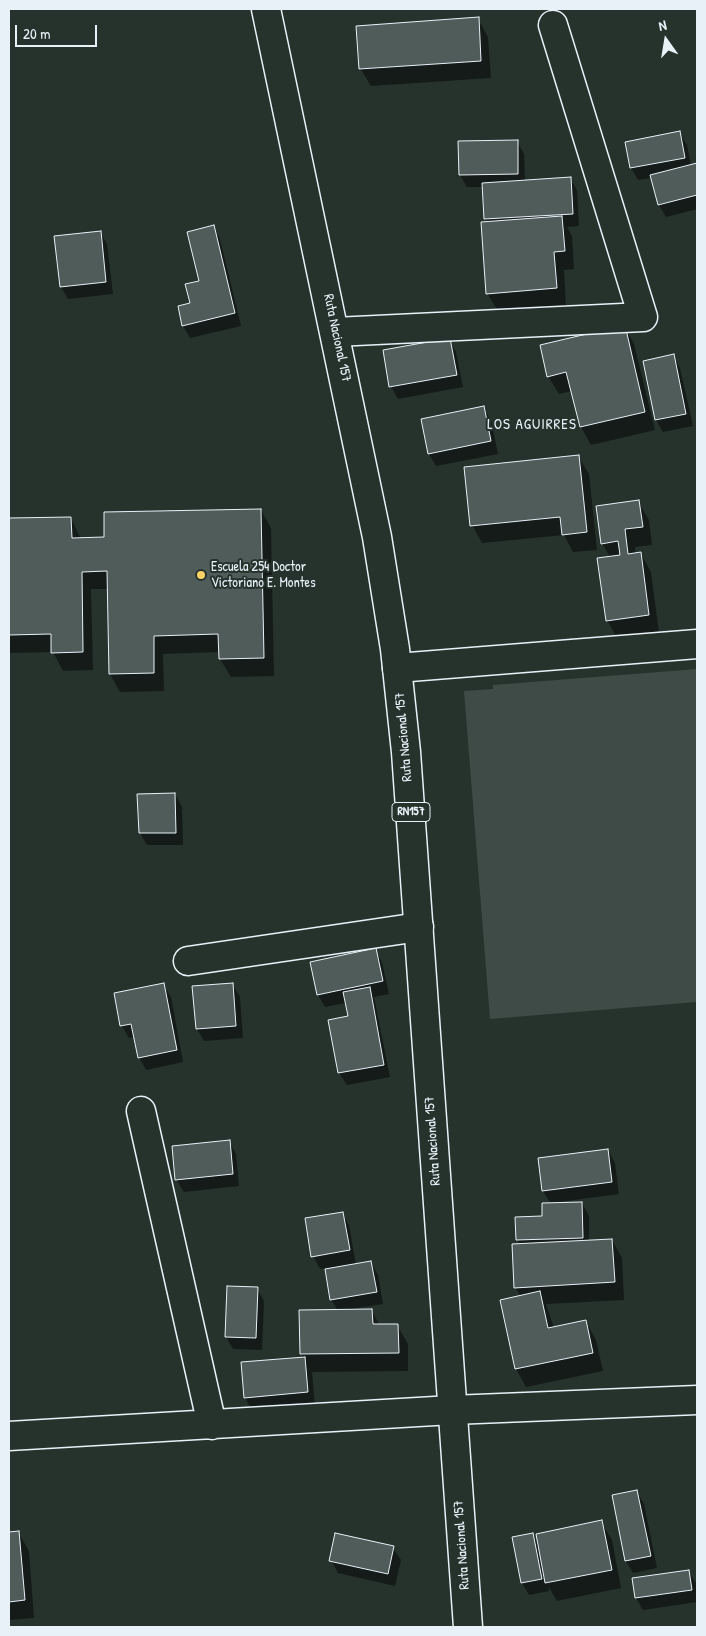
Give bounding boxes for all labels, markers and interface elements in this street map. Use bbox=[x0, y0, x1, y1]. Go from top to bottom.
scale bar bbox=[18, 15, 100, 47]
north arrow bbox=[641, 15, 691, 65]
text: N bbox=[657, 15, 668, 35]
text: 20 m bbox=[23, 23, 50, 44]
street label: Ruta Nacional 157 bbox=[319, 293, 355, 383]
district label: LOS AGUIRRES bbox=[486, 416, 578, 434]
place label: Escuela 254 Doctor Victoriano E. Montes bbox=[211, 559, 316, 592]
marker: Escuela 254 Doctor Victoriano E. Montes bbox=[195, 569, 207, 581]
street label: Ruta Nacional 157 bbox=[392, 692, 416, 782]
road number: RN157 bbox=[392, 802, 430, 822]
street label: Ruta Nacional 157 bbox=[422, 1096, 444, 1186]
street label: Ruta Nacional 157 bbox=[451, 1500, 473, 1590]

